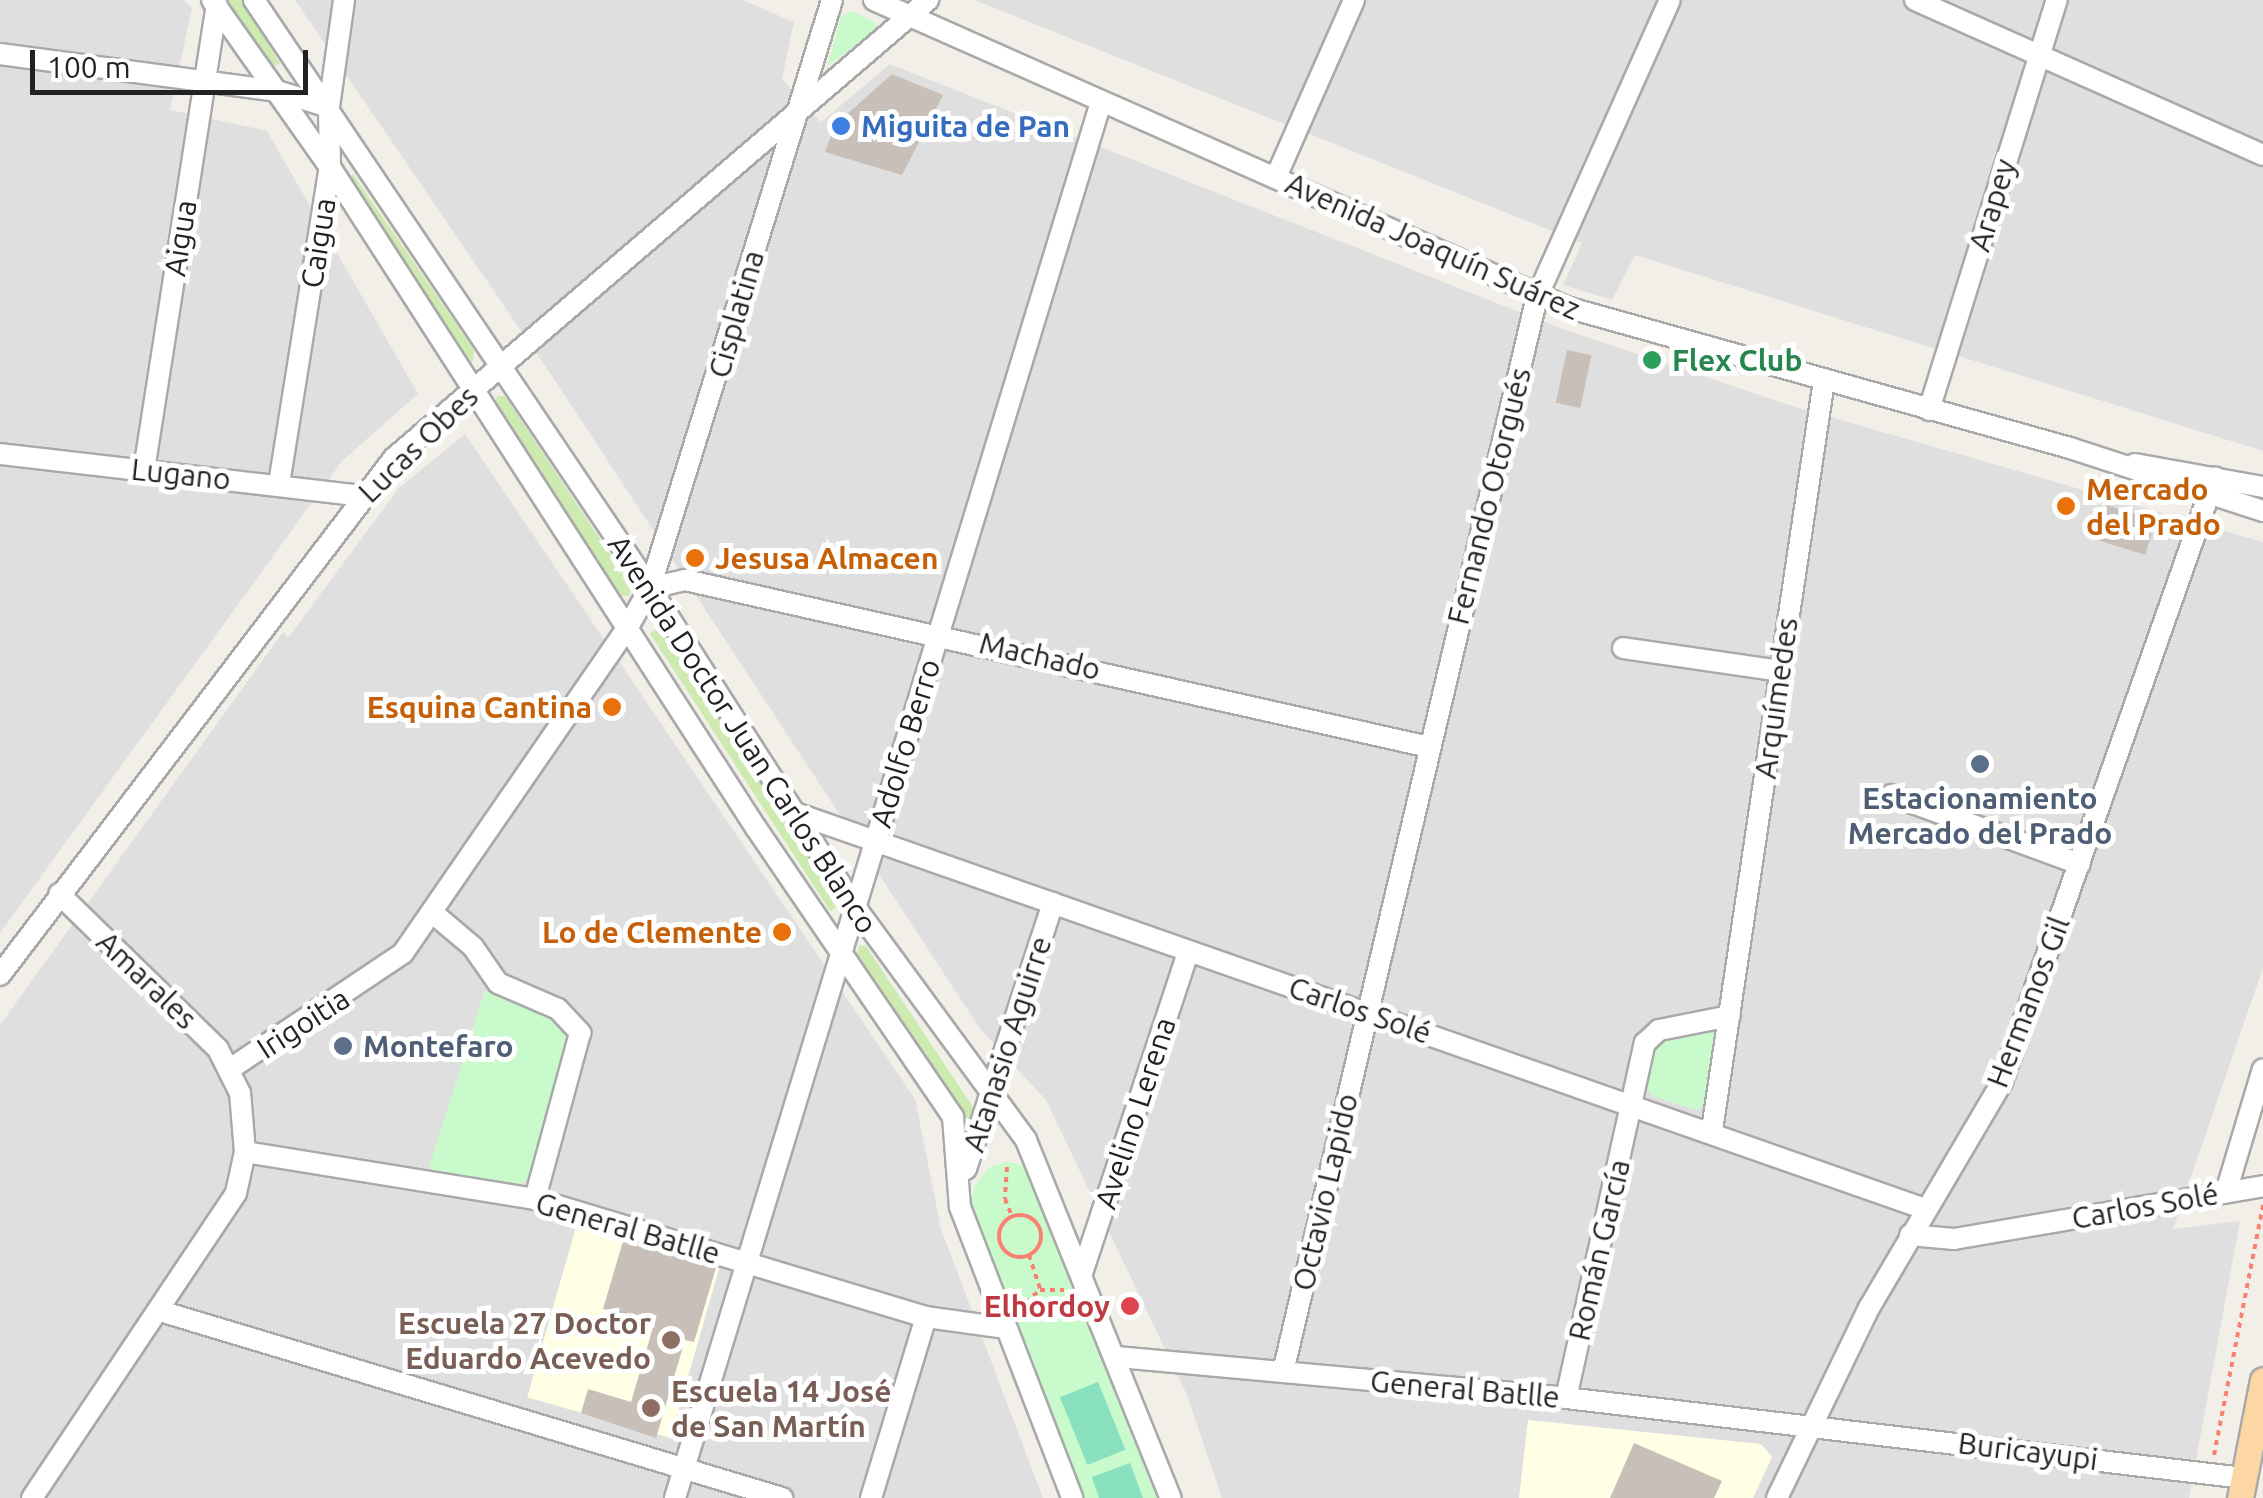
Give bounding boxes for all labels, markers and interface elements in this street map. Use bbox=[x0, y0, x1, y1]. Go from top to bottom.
scale bar bbox=[35, 30, 312, 92]
text: 100 m bbox=[47, 50, 131, 84]
place label: Miguita de Pan bbox=[861, 108, 1070, 144]
marker: Miguita de Pan bbox=[830, 115, 852, 137]
street label: Arapey bbox=[1961, 154, 2023, 256]
street label: Avenida Joaquín Suárez bbox=[1280, 165, 1586, 327]
street label: Caigua bbox=[293, 195, 343, 291]
street label: Aigua bbox=[156, 197, 204, 279]
street label: Cisplatina bbox=[701, 246, 771, 382]
place label: Flex Club bbox=[1672, 342, 1802, 378]
marker: Flex Club bbox=[1641, 349, 1663, 371]
street label: Fernando Otorgués bbox=[1440, 364, 1538, 628]
street label: Lucas Obes bbox=[351, 378, 485, 510]
street label: Lugano bbox=[130, 451, 232, 497]
place label: Mercado del Prado bbox=[2086, 471, 2221, 542]
marker: Mercado del Prado bbox=[2055, 495, 2077, 517]
street label: Avenida Doctor Juan Carlos Blanco bbox=[601, 528, 885, 940]
place label: Jesusa Almacen bbox=[715, 540, 938, 576]
marker: Jesusa Almacen bbox=[684, 547, 706, 569]
street label: Arquímedes bbox=[1747, 615, 1805, 781]
street label: Machado bbox=[976, 625, 1104, 687]
street label: Adolfo Berro bbox=[862, 654, 948, 832]
place label: Esquina Cantina bbox=[367, 689, 592, 725]
marker: Esquina Cantina bbox=[601, 696, 623, 718]
marker: Estacionamiento Mercado del Prado bbox=[1969, 753, 1991, 775]
place label: Estacionamiento Mercado del Prado bbox=[1848, 780, 2112, 850]
street label: Hermanos Gil bbox=[1979, 912, 2077, 1092]
place label: Lo de Clemente bbox=[542, 914, 762, 950]
marker: Lo de Clemente bbox=[771, 921, 793, 943]
street label: Amarales bbox=[90, 924, 204, 1036]
street label: Atanasio Aguirre bbox=[955, 932, 1059, 1156]
street label: Carlos Solé bbox=[1284, 969, 1436, 1051]
street label: Irigoitia bbox=[250, 980, 356, 1066]
street label: Avelino Lerena bbox=[1087, 1013, 1183, 1213]
place label: Montefaro bbox=[363, 1028, 514, 1064]
marker: Montefaro bbox=[332, 1035, 354, 1057]
street label: Octavio Lapido bbox=[1285, 1090, 1365, 1294]
street label: Román García bbox=[1561, 1156, 1637, 1344]
street label: Carlos Solé bbox=[2069, 1175, 2221, 1237]
street label: General Batlle bbox=[532, 1184, 724, 1272]
place label: Elhordoy bbox=[984, 1288, 1110, 1324]
marker: Elhordoy bbox=[1119, 1295, 1141, 1317]
place label: Escuela 27 Doctor Eduardo Acevedo bbox=[398, 1305, 651, 1376]
marker: Escuela 27 Doctor Eduardo Acevedo bbox=[660, 1329, 682, 1351]
street label: General Batlle bbox=[1369, 1363, 1561, 1415]
place label: Escuela 14 José de San Martín bbox=[671, 1373, 891, 1444]
marker: Escuela 14 José de San Martín bbox=[640, 1397, 662, 1419]
street label: Buricayupi bbox=[1956, 1425, 2100, 1477]

